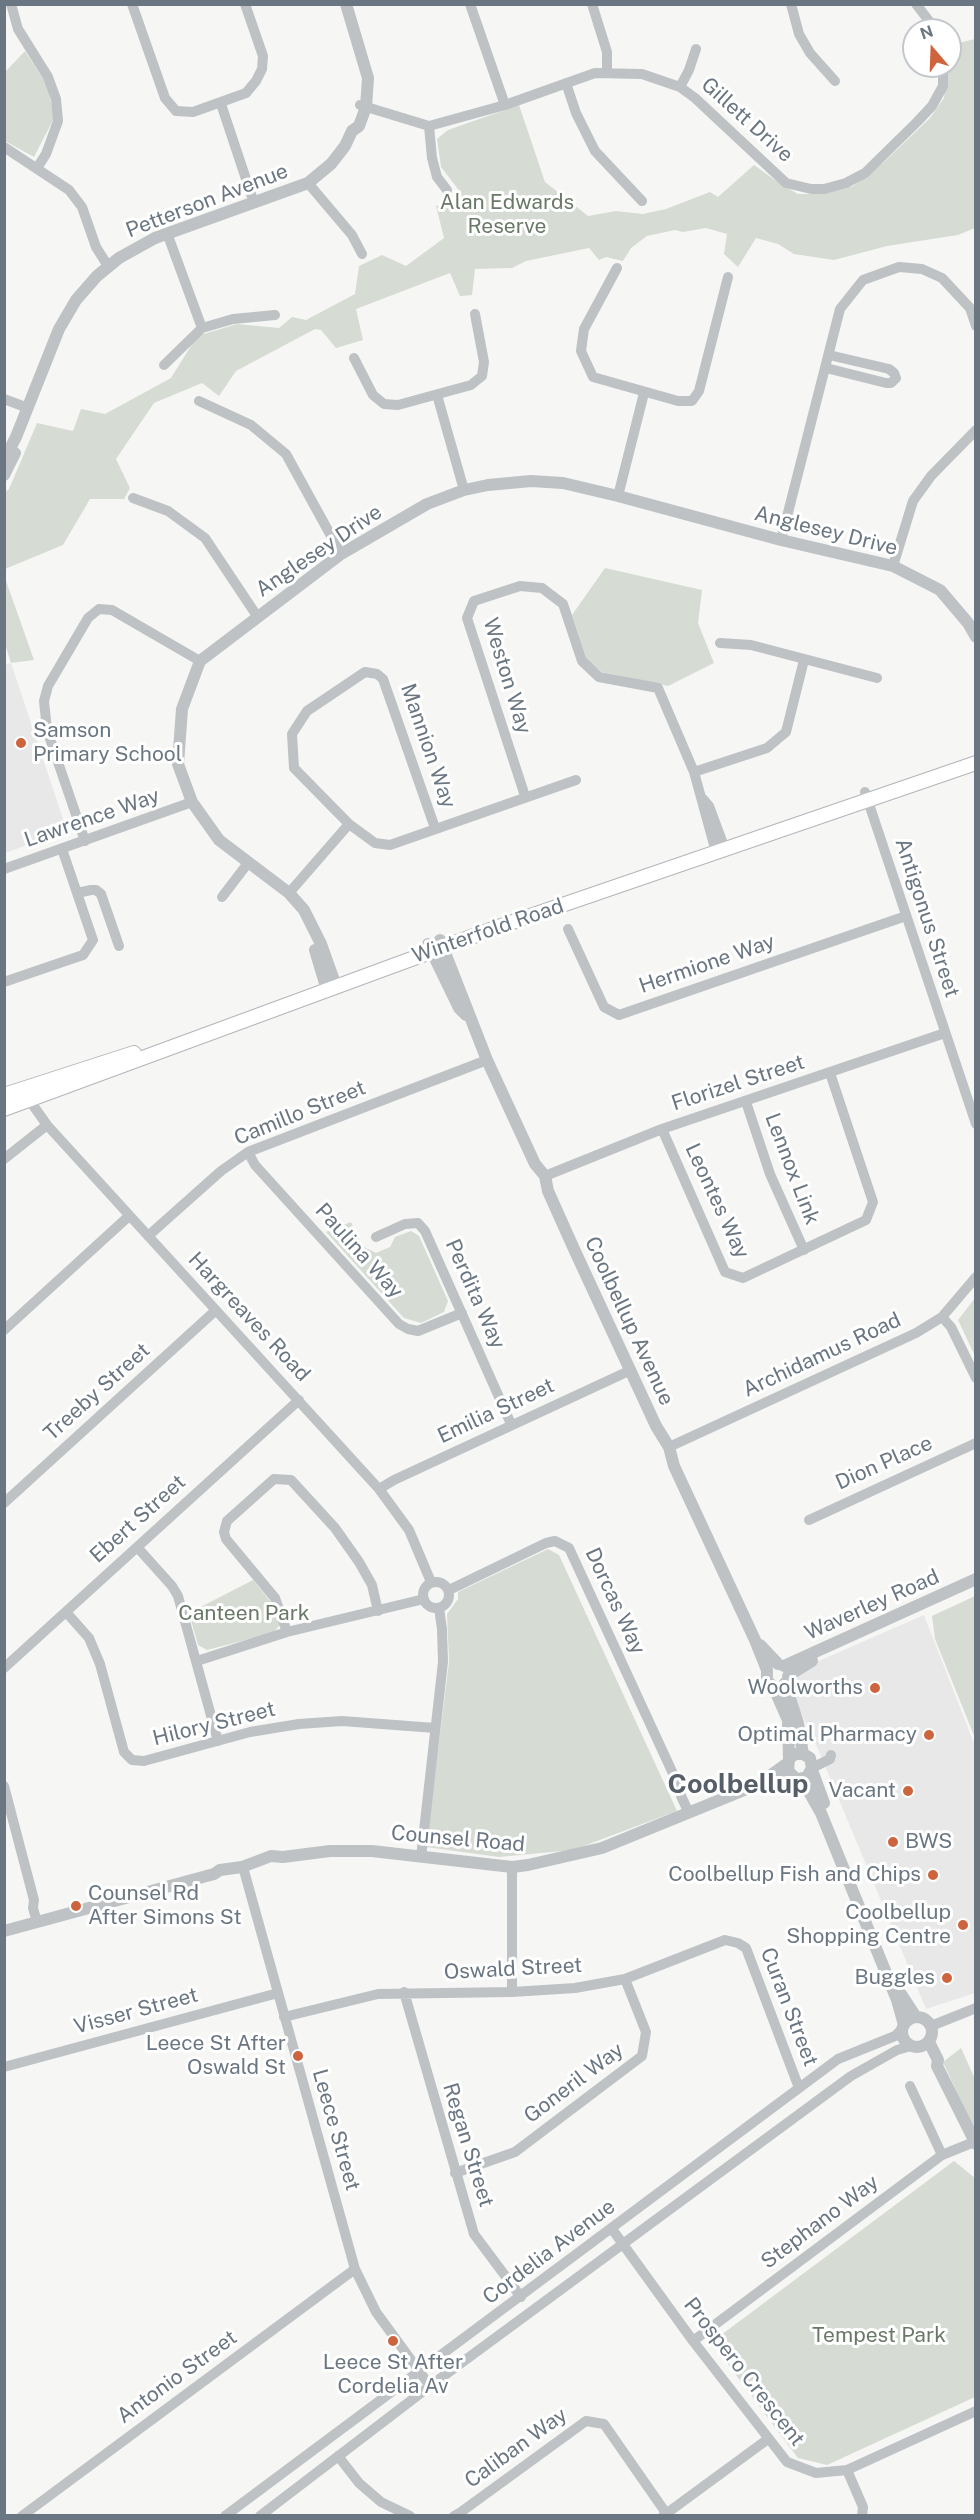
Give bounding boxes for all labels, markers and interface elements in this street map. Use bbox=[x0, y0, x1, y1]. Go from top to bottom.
north arrow bbox=[902, 18, 962, 78]
text: N bbox=[918, 21, 936, 43]
street label: Gillett Drive bbox=[696, 72, 798, 168]
street label: Petterson Avenue bbox=[122, 159, 292, 243]
park label: Alan Edwards Reserve bbox=[440, 190, 574, 240]
street label: Anglesey Drive bbox=[251, 500, 387, 602]
street label: Anglesey Drive bbox=[752, 501, 900, 561]
street label: Weston Way bbox=[477, 615, 537, 737]
street label: Mannion Way bbox=[395, 680, 461, 812]
place label: Samson Primary School bbox=[33, 718, 182, 768]
marker: Samson Primary School bbox=[14, 736, 28, 750]
street label: Lawrence Way bbox=[21, 783, 163, 853]
street label: Antigonus Street bbox=[889, 835, 965, 1001]
street label: Winterfold Road bbox=[409, 893, 567, 969]
street label: Hermione Way bbox=[636, 929, 778, 999]
street label: Florizel Street bbox=[668, 1050, 808, 1116]
street label: Camillo Street bbox=[231, 1075, 369, 1151]
street label: Lennox Link bbox=[759, 1110, 825, 1228]
street label: Leontes Way bbox=[679, 1139, 755, 1263]
street label: Paulina Way bbox=[310, 1198, 408, 1304]
street label: Coolbellup Avenue bbox=[579, 1233, 679, 1409]
street label: Perdita Way bbox=[440, 1235, 510, 1353]
street label: Hargreaves Road bbox=[183, 1247, 315, 1387]
street label: Archidamus Road bbox=[739, 1307, 905, 1403]
street label: Treeby Street bbox=[39, 1338, 155, 1446]
street label: Emilia Street bbox=[434, 1373, 558, 1449]
street label: Dion Place bbox=[832, 1430, 936, 1496]
street label: Ebert Street bbox=[85, 1470, 191, 1568]
street label: Dorcas Way bbox=[579, 1544, 651, 1658]
street label: Waverley Road bbox=[801, 1564, 943, 1646]
park label: Canteen Park bbox=[178, 1601, 310, 1627]
place label: Woolworths bbox=[747, 1675, 863, 1701]
marker: Woolworths bbox=[868, 1681, 882, 1695]
street label: Hilory Street bbox=[150, 1697, 278, 1751]
place label: Optimal Pharmacy bbox=[737, 1722, 917, 1748]
marker: Optimal Pharmacy bbox=[922, 1728, 936, 1742]
district label: Coolbellup bbox=[668, 1769, 808, 1801]
place label: Vacant bbox=[828, 1778, 896, 1804]
marker: Vacant bbox=[901, 1784, 915, 1798]
street label: Counsel Road bbox=[390, 1821, 526, 1857]
place label: BWS bbox=[905, 1829, 952, 1855]
marker: BWS bbox=[886, 1835, 900, 1849]
place label: Coolbellup Fish and Chips bbox=[668, 1862, 921, 1888]
marker: Coolbellup Fish and Chips bbox=[926, 1868, 940, 1882]
place label: Counsel Rd After Simons St bbox=[88, 1881, 242, 1931]
marker: Counsel Rd After Simons St bbox=[69, 1899, 83, 1913]
place label: Coolbellup Shopping Centre bbox=[786, 1900, 951, 1950]
marker: Coolbellup Shopping Centre bbox=[956, 1918, 970, 1932]
street label: Curan Street bbox=[755, 1944, 823, 2070]
street label: Oswald Street bbox=[443, 1953, 583, 1985]
place label: Buggles bbox=[855, 1965, 935, 1991]
marker: Buggles bbox=[940, 1971, 954, 1985]
street label: Visser Street bbox=[71, 1982, 201, 2040]
place label: Leece St After Oswald St bbox=[146, 2031, 286, 2081]
street label: Goneril Way bbox=[519, 2037, 629, 2129]
marker: Leece St After Oswald St bbox=[291, 2049, 305, 2063]
street label: Leece Street bbox=[307, 2066, 365, 2194]
street label: Regan Street bbox=[437, 2080, 499, 2210]
street label: Stephano Way bbox=[756, 2170, 884, 2274]
street label: Cordelia Avenue bbox=[478, 2194, 620, 2310]
street label: Prospero Crescent bbox=[678, 2293, 810, 2451]
park label: Tempest Park bbox=[812, 2323, 946, 2349]
street label: Antonio Street bbox=[112, 2325, 242, 2429]
marker: Leece St After Cordelia Av bbox=[386, 2334, 400, 2348]
place label: Leece St After Cordelia Av bbox=[323, 2350, 463, 2400]
street label: Caliban Way bbox=[460, 2402, 572, 2494]

